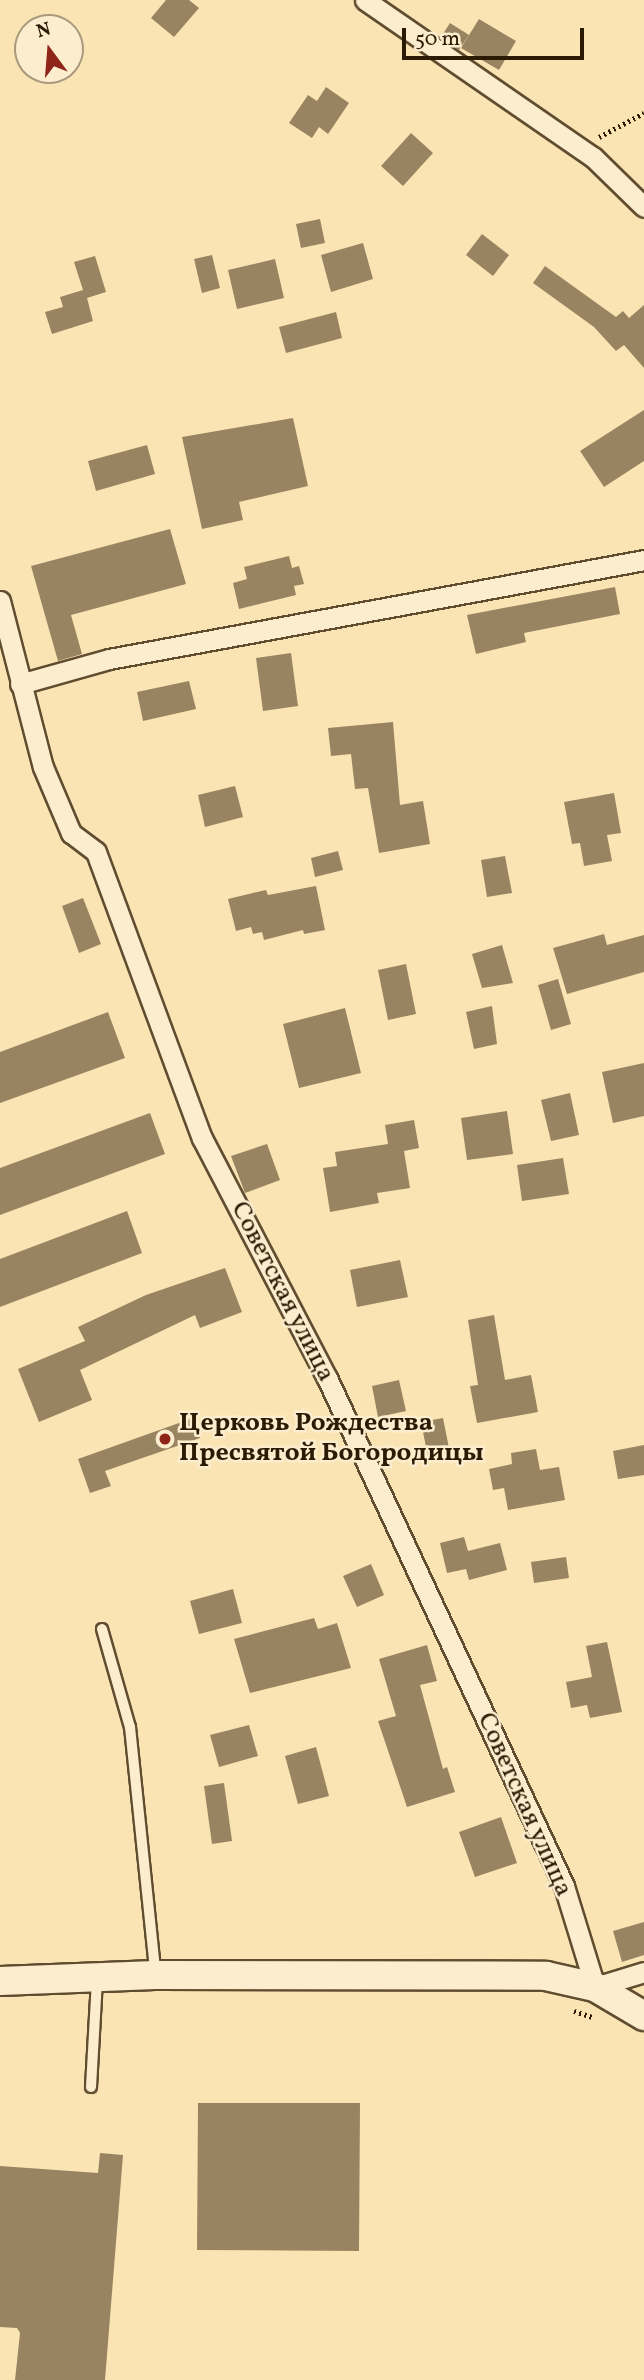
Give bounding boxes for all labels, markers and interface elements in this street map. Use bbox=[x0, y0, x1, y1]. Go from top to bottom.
north arrow bbox=[14, 14, 84, 84]
scale bar bbox=[406, 14, 588, 58]
text: N bbox=[34, 16, 54, 45]
text: 50 m bbox=[415, 25, 460, 54]
street label: Советская улица bbox=[223, 1196, 341, 1388]
place label: Церковь Рождества Пресвятой Богородицы bbox=[179, 1408, 484, 1470]
marker: Церковь Рождества Пресвятой Богородицы bbox=[157, 1431, 173, 1447]
street label: Советская улица bbox=[469, 1708, 579, 1902]

